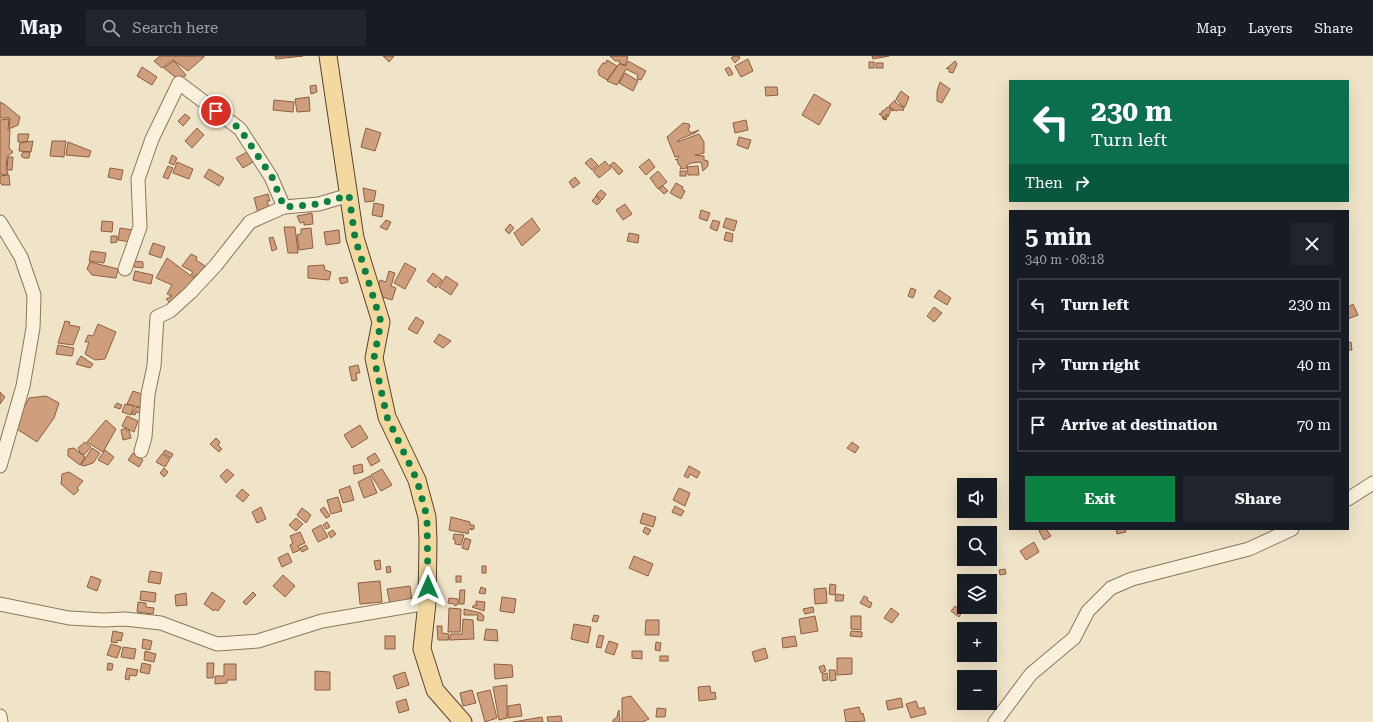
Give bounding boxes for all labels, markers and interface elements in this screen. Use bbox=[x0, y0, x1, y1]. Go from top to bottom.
search box bbox=[86, 10, 366, 46]
text: Map bbox=[20, 16, 62, 39]
icon: search bbox=[100, 17, 122, 39]
text: Search here bbox=[132, 19, 218, 37]
text: Map bbox=[1196, 20, 1226, 36]
text: Layers bbox=[1248, 20, 1292, 36]
text: Share bbox=[1314, 20, 1353, 36]
pin bbox=[199, 94, 233, 128]
text: 230 m bbox=[1091, 95, 1172, 128]
icon: left bbox=[1025, 96, 1077, 148]
icon: arrive bbox=[205, 100, 227, 122]
text: Turn left bbox=[1091, 129, 1167, 150]
icon: right bbox=[1071, 172, 1093, 194]
text: Then bbox=[1025, 174, 1063, 192]
text: 5 min bbox=[1025, 223, 1092, 251]
button: close bbox=[1291, 223, 1333, 265]
text: 340 m · 08:18 bbox=[1025, 252, 1104, 267]
icon: left bbox=[1027, 294, 1049, 316]
text: Turn left bbox=[1061, 296, 1129, 314]
text: 230 m bbox=[1288, 296, 1331, 314]
icon: right bbox=[1027, 354, 1049, 376]
text: Turn right bbox=[1061, 356, 1140, 374]
text: 40 m bbox=[1297, 356, 1331, 374]
icon: arrive bbox=[1027, 414, 1049, 436]
text: Arrive at destination bbox=[1061, 416, 1217, 434]
text: 70 m bbox=[1297, 416, 1331, 434]
button: Exit bbox=[1025, 476, 1175, 522]
button: Share bbox=[1183, 476, 1333, 522]
map controls bbox=[957, 478, 997, 710]
button: sound bbox=[957, 478, 997, 518]
button: search bbox=[957, 526, 997, 566]
position arrow bbox=[407, 566, 449, 608]
button: layers bbox=[957, 574, 997, 614]
button: + bbox=[957, 622, 997, 662]
button: − bbox=[957, 670, 997, 710]

